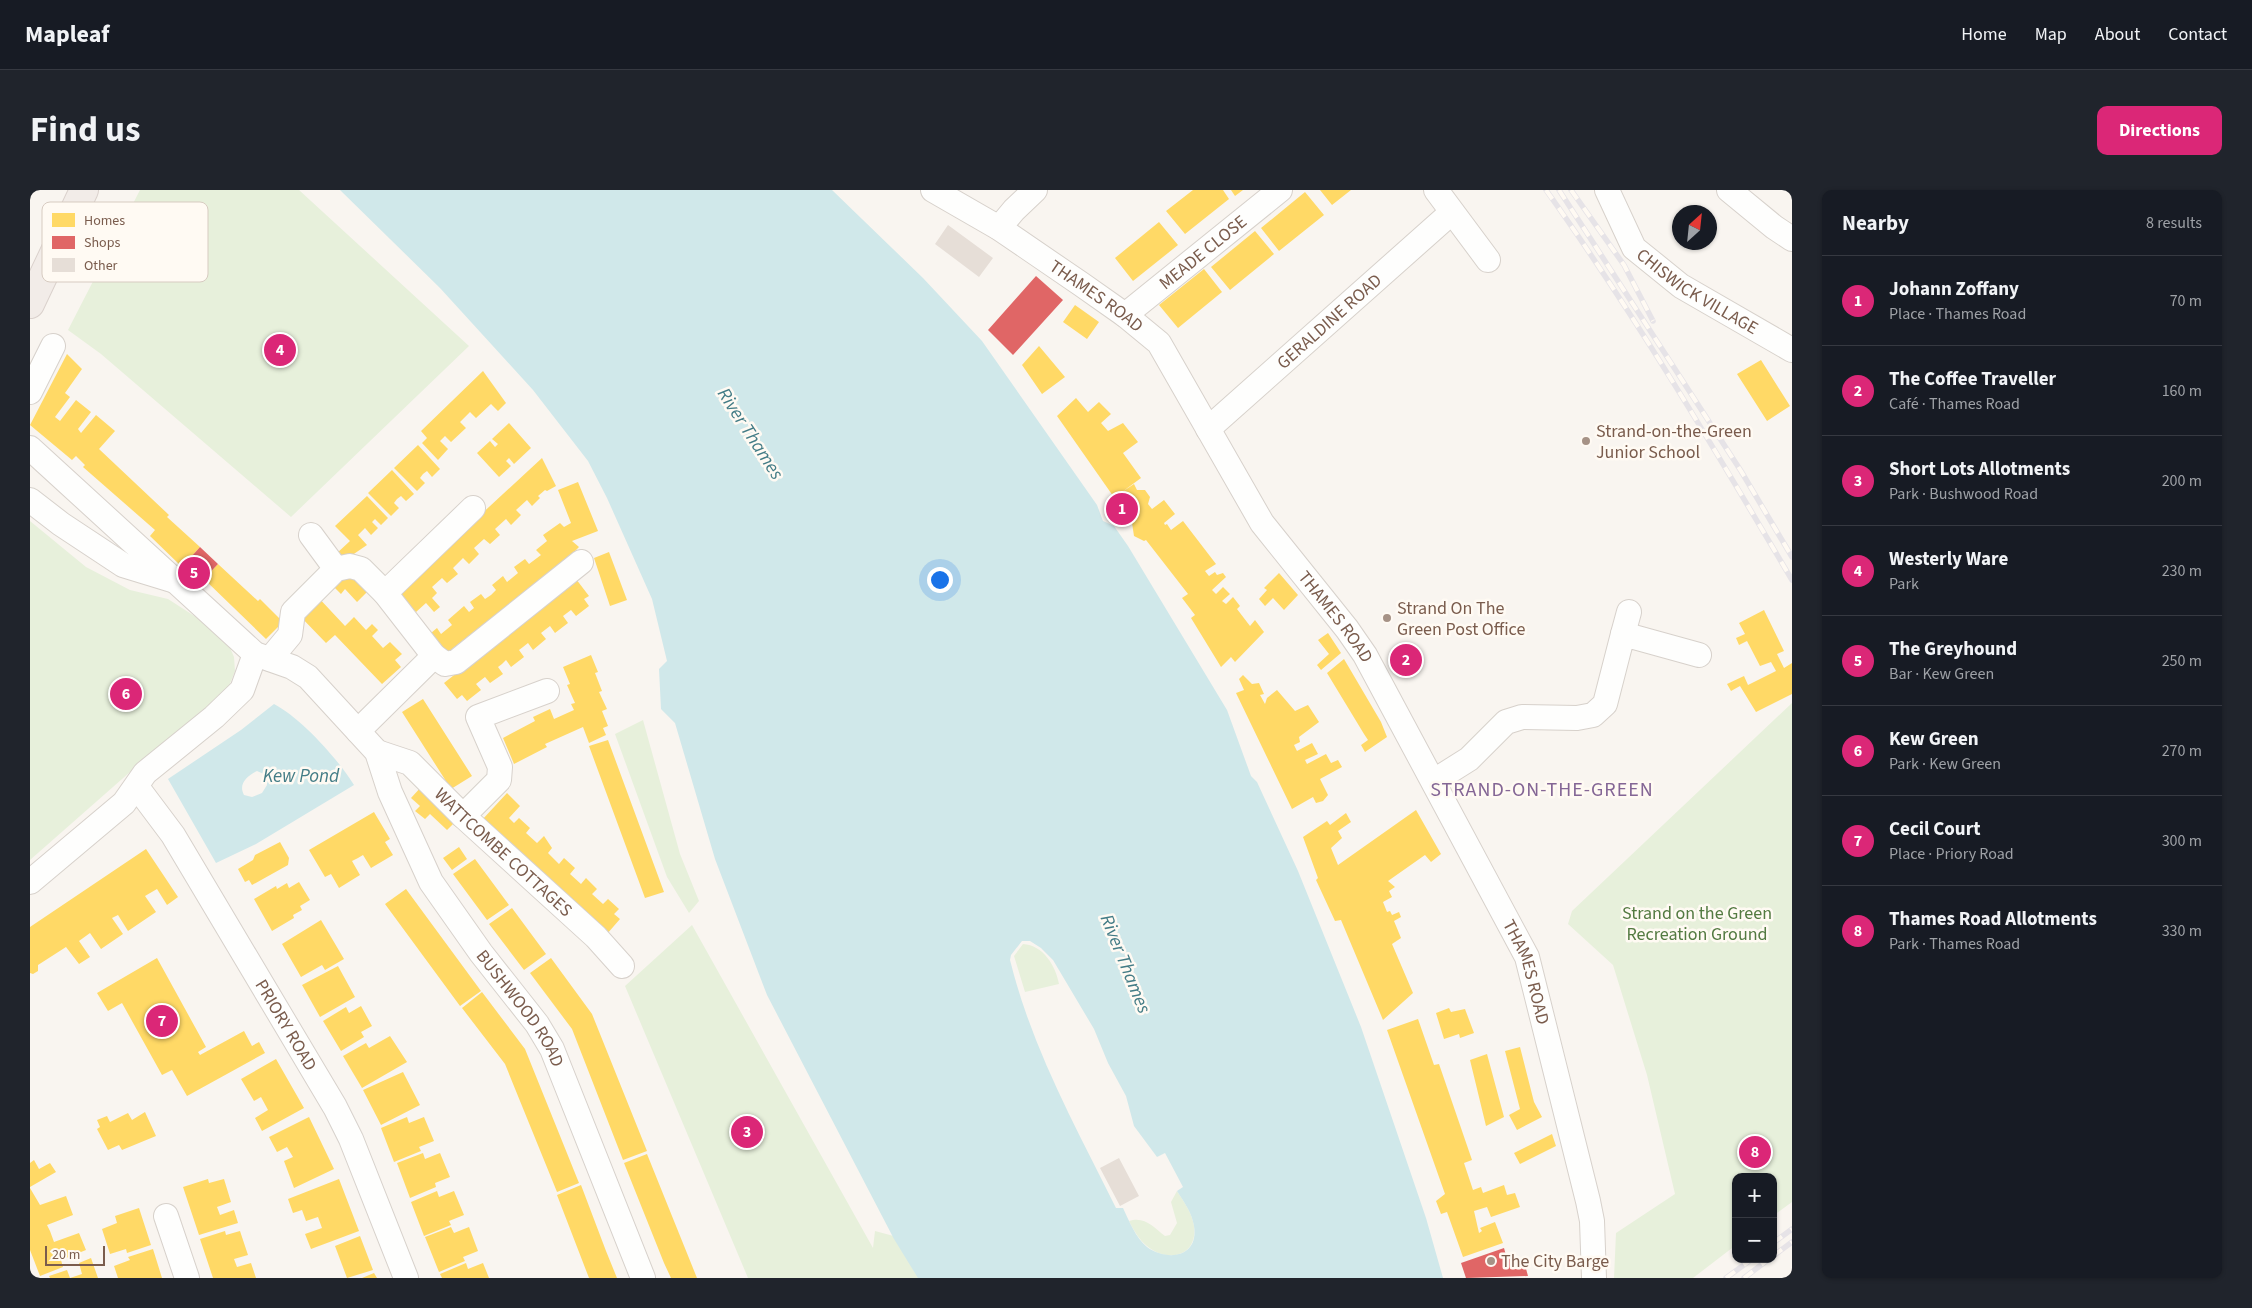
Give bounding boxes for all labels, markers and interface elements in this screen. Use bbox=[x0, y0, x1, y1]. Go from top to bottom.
text: Mapleaf bbox=[25, 17, 110, 52]
text: Home bbox=[1961, 22, 2007, 47]
text: Map bbox=[2035, 22, 2067, 47]
text: About bbox=[2095, 22, 2140, 47]
text: Contact bbox=[2168, 22, 2227, 47]
text: Find us bbox=[30, 105, 140, 155]
button: Directions bbox=[2097, 106, 2222, 155]
legend bbox=[42, 202, 208, 282]
north arrow bbox=[1672, 205, 1717, 250]
text: Nearby bbox=[1842, 208, 1909, 238]
street label: MEADE CLOSE bbox=[1154, 209, 1252, 295]
text: Homes bbox=[84, 211, 125, 231]
text: 8 results bbox=[2146, 212, 2202, 234]
text: Shops bbox=[84, 233, 120, 253]
street label: CHISWICK VILLAGE bbox=[1631, 242, 1763, 340]
street label: THAMES ROAD bbox=[1045, 254, 1149, 338]
text: Other bbox=[84, 256, 118, 276]
street label: GERALDINE ROAD bbox=[1271, 268, 1387, 375]
text: Johann Zoffany bbox=[1889, 276, 2019, 303]
text: 1 bbox=[1854, 290, 1862, 312]
text: 70 m bbox=[2170, 290, 2202, 312]
text: Place · Thames Road bbox=[1889, 303, 2026, 325]
pin: 4 bbox=[264, 331, 296, 369]
text: The Coffee Traveller bbox=[1889, 366, 2056, 393]
text: 2 bbox=[1854, 380, 1862, 402]
text: 160 m bbox=[2162, 380, 2202, 402]
water label: River Thames bbox=[710, 383, 790, 486]
text: Café · Thames Road bbox=[1889, 393, 2020, 415]
place label: Strand-on-the-Green Junior School bbox=[1596, 419, 1752, 465]
marker: Strand-on-the-Green Junior School bbox=[1580, 435, 1592, 447]
text: Short Lots Allotments bbox=[1889, 456, 2070, 483]
text: 3 bbox=[1854, 470, 1862, 492]
text: 200 m bbox=[2162, 470, 2202, 492]
text: Park · Bushwood Road bbox=[1889, 483, 2038, 505]
pin: 1 bbox=[1106, 490, 1138, 528]
text: Westerly Ware bbox=[1889, 546, 2008, 573]
pin: 5 bbox=[178, 554, 210, 592]
text: 4 bbox=[1854, 560, 1862, 582]
text: 230 m bbox=[2162, 560, 2202, 582]
street label: THAMES ROAD bbox=[1292, 565, 1379, 667]
your location bbox=[927, 567, 953, 593]
text: Park bbox=[1889, 573, 1919, 595]
place label: Strand On The Green Post Office bbox=[1397, 596, 1525, 642]
marker: Strand On The Green Post Office bbox=[1381, 612, 1393, 624]
text: The Greyhound bbox=[1889, 636, 2017, 663]
pin: 2 bbox=[1390, 641, 1422, 679]
text: 5 bbox=[1854, 650, 1862, 672]
text: 250 m bbox=[2162, 650, 2202, 672]
text: Bar · Kew Green bbox=[1889, 663, 1994, 685]
pin: 6 bbox=[110, 675, 142, 713]
text: Kew Green bbox=[1889, 726, 1979, 753]
text: 6 bbox=[1854, 740, 1862, 762]
text: 270 m bbox=[2162, 740, 2202, 762]
text: Park · Kew Green bbox=[1889, 753, 2001, 775]
water label: Kew Pond bbox=[263, 763, 340, 790]
district label: STRAND-ON-THE-GREEN bbox=[1430, 776, 1654, 804]
street label: WATTCOMBE COTTAGES bbox=[429, 782, 578, 922]
text: Cecil Court bbox=[1889, 816, 1981, 843]
text: 7 bbox=[1854, 830, 1862, 852]
text: 300 m bbox=[2162, 830, 2202, 852]
text: Place · Priory Road bbox=[1889, 843, 2014, 865]
park label: Strand on the Green Recreation Ground bbox=[1622, 901, 1772, 947]
text: Thames Road Allotments bbox=[1889, 906, 2097, 933]
water label: River Thames bbox=[1093, 910, 1157, 1018]
street label: THAMES ROAD bbox=[1497, 915, 1556, 1027]
text: 8 bbox=[1854, 920, 1862, 942]
text: 330 m bbox=[2162, 920, 2202, 942]
text: Park · Thames Road bbox=[1889, 933, 2020, 955]
street label: BUSHWOOD ROAD bbox=[470, 944, 570, 1070]
street label: PRIORY ROAD bbox=[249, 974, 323, 1075]
pin: 7 bbox=[146, 1002, 178, 1040]
pin: 3 bbox=[731, 1113, 763, 1151]
pin: 8 bbox=[1739, 1133, 1771, 1171]
map controls bbox=[1732, 1173, 1777, 1263]
button: + bbox=[1732, 1173, 1777, 1218]
button: − bbox=[1732, 1218, 1777, 1263]
scale bar bbox=[45, 1243, 105, 1266]
text: 20 m bbox=[52, 1245, 80, 1265]
place label: The City Barge bbox=[1501, 1249, 1609, 1274]
marker: The City Barge bbox=[1485, 1255, 1497, 1267]

